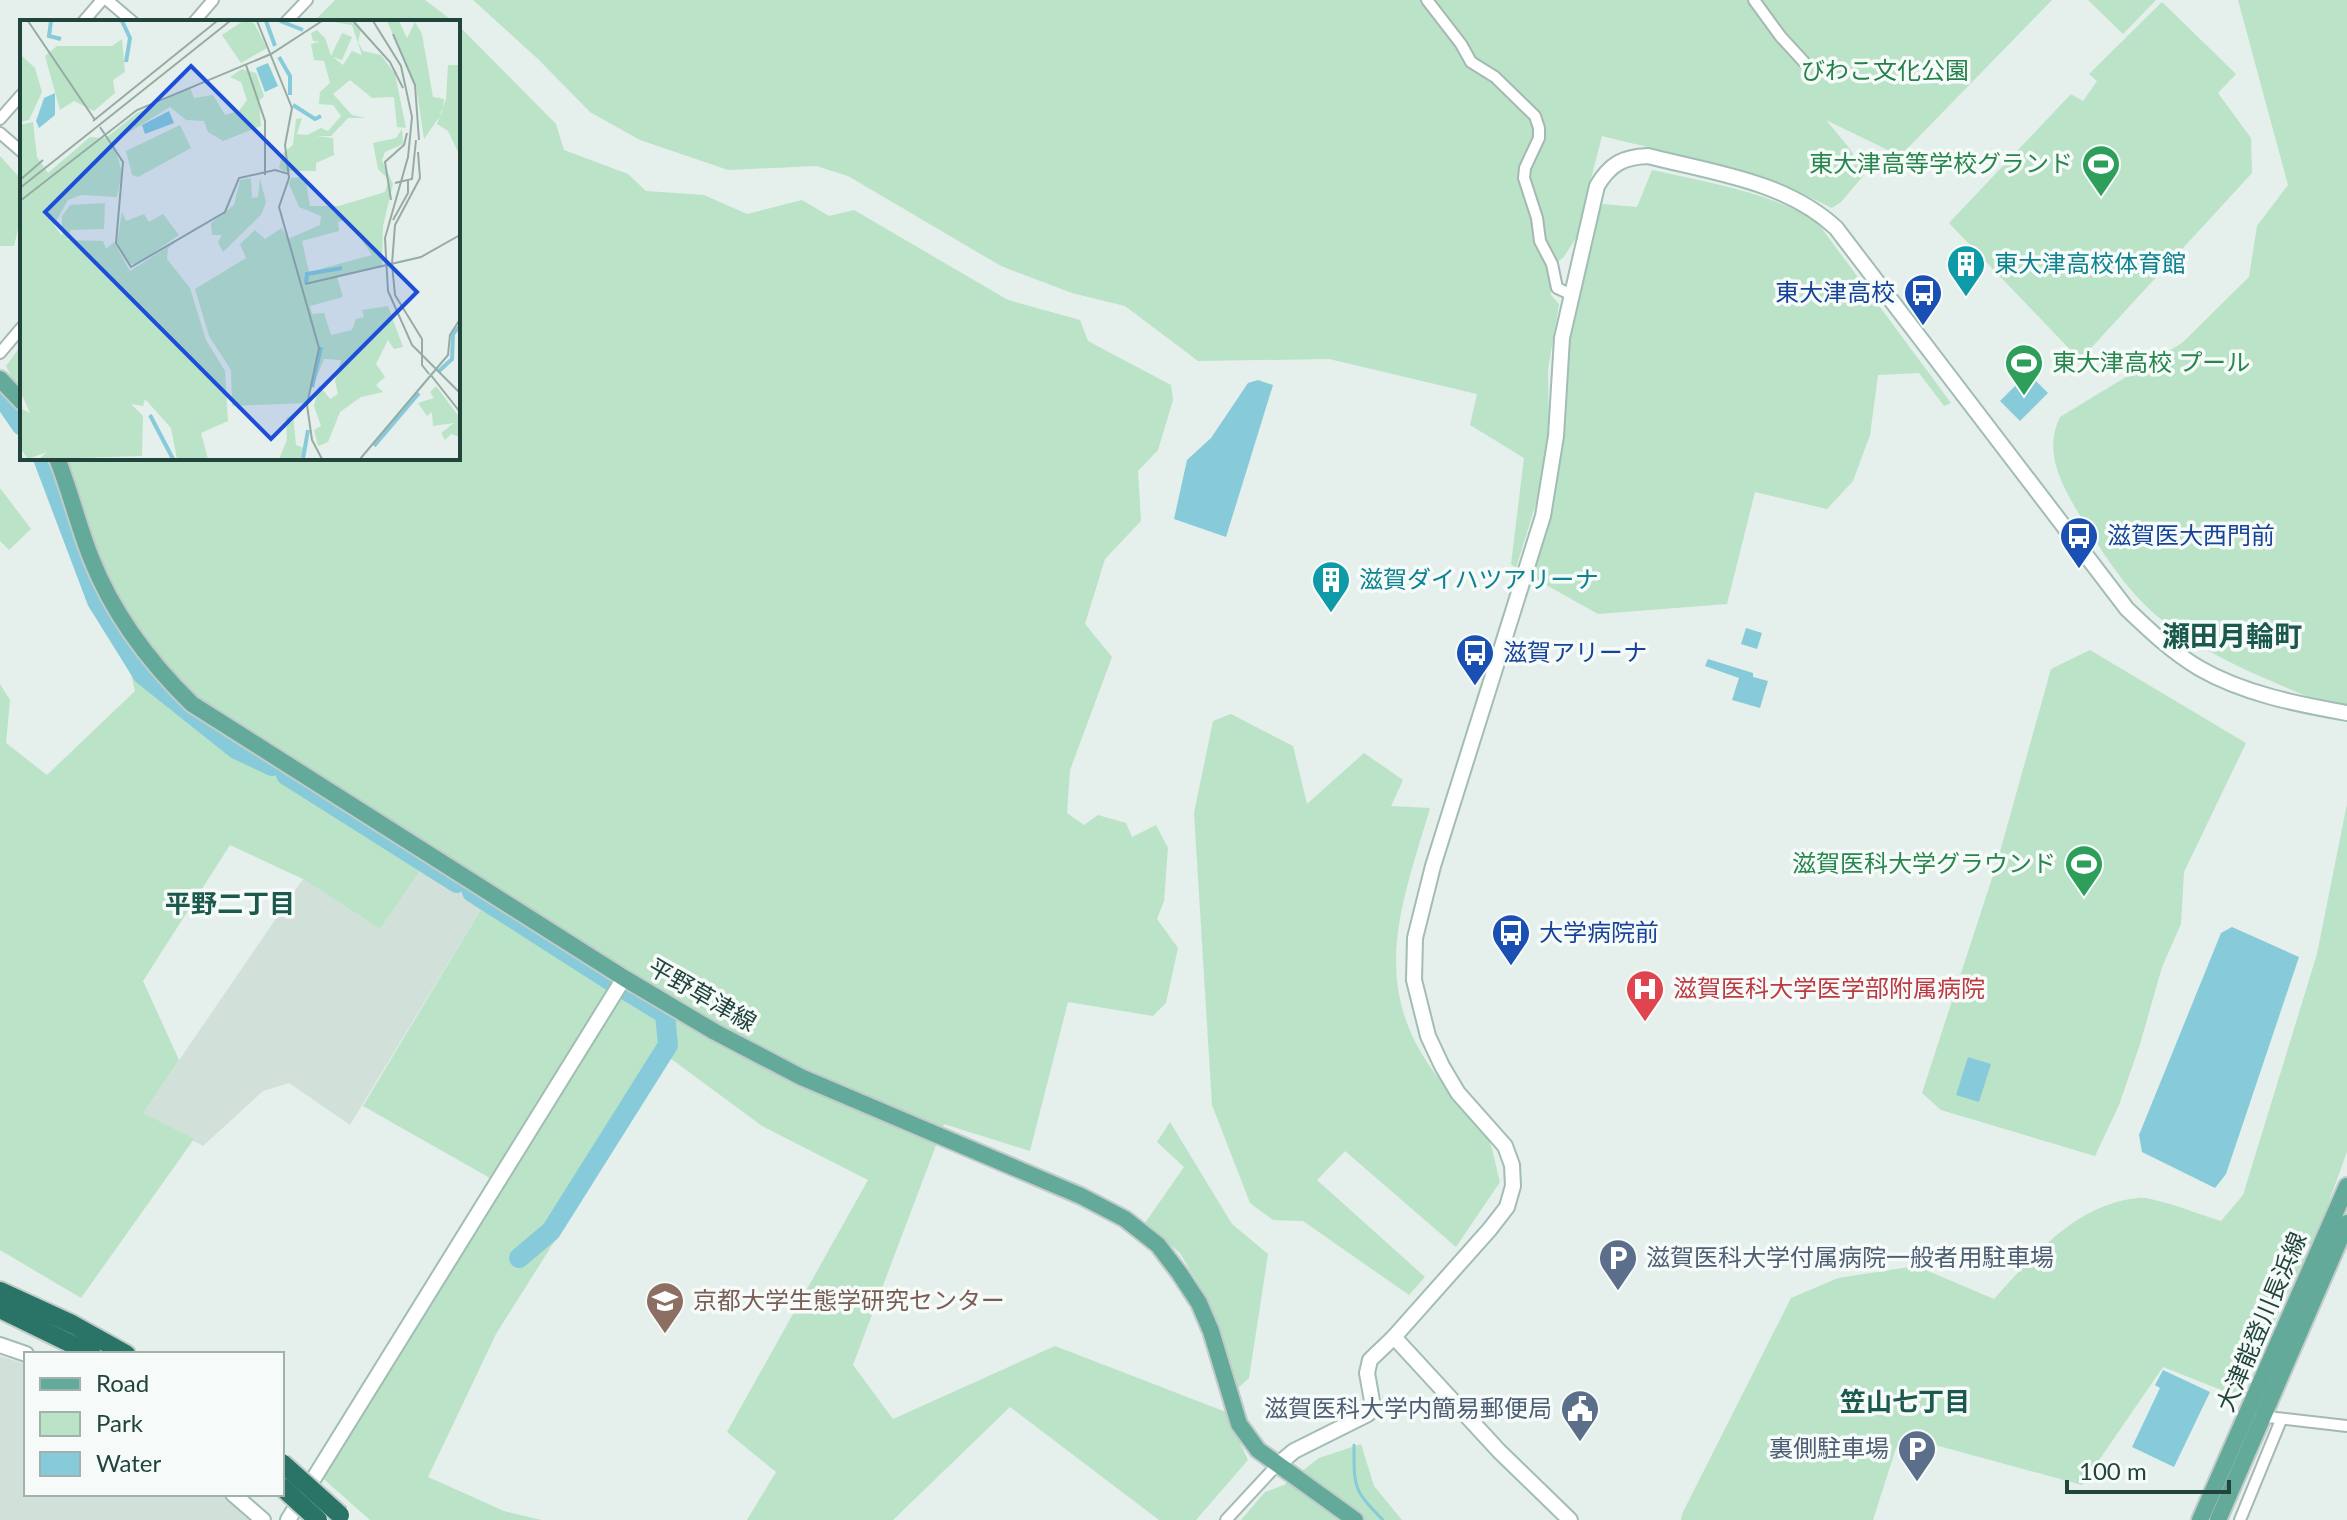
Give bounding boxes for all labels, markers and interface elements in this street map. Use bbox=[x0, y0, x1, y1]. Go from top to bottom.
inset map bbox=[20, 20, 460, 460]
park label: びわこ文化公園 bbox=[1801, 55, 1969, 84]
sports icon: 東大津高等学校グランド bbox=[2080, 143, 2122, 198]
place label: 東大津高等学校グランド bbox=[1809, 148, 2073, 177]
building icon: 東大津高校体育館 bbox=[1945, 243, 1987, 298]
place label: 東大津高校体育館 bbox=[1994, 248, 2186, 277]
bus stop icon: 東大津高校 bbox=[1902, 272, 1944, 327]
place label: 東大津高校 bbox=[1775, 277, 1895, 306]
sports icon: 東大津高校 プール bbox=[2003, 342, 2045, 397]
place label: 東大津高校 プール bbox=[2052, 347, 2250, 376]
bus stop icon: 滋賀医大西門前 bbox=[2058, 515, 2100, 570]
place label: 滋賀医大西門前 bbox=[2107, 520, 2275, 549]
building icon: 滋賀ダイハツアリーナ bbox=[1310, 559, 1352, 614]
place label: 滋賀ダイハツアリーナ bbox=[1359, 564, 1599, 593]
district label: 瀬田月輪町 bbox=[2162, 618, 2302, 652]
bus stop icon: 滋賀アリーナ bbox=[1454, 632, 1496, 687]
place label: 滋賀アリーナ bbox=[1503, 637, 1647, 666]
sports icon: 滋賀医科大学グラウンド bbox=[2063, 843, 2105, 898]
place label: 滋賀医科大学グラウンド bbox=[1792, 848, 2056, 877]
district label: 平野二丁目 bbox=[165, 887, 295, 919]
bus stop icon: 大学病院前 bbox=[1490, 912, 1532, 967]
place label: 大学病院前 bbox=[1539, 917, 1659, 946]
street label: 平野草津線 bbox=[644, 951, 762, 1036]
hospital icon: 滋賀医科大学医学部附属病院 bbox=[1624, 968, 1666, 1023]
place label: 滋賀医科大学医学部附属病院 bbox=[1673, 973, 1985, 1002]
street label: 大津能登川長浜線 bbox=[2210, 1227, 2311, 1415]
parking icon: 滋賀医科大学付属病院一般者用駐車場 bbox=[1597, 1237, 1639, 1292]
place label: 滋賀医科大学付属病院一般者用駐車場 bbox=[1646, 1242, 2054, 1271]
school or university icon: 京都大学生態学研究センター bbox=[644, 1280, 686, 1335]
place label: 京都大学生態学研究センター bbox=[693, 1285, 1005, 1314]
legend bbox=[24, 1352, 284, 1496]
text: Road bbox=[96, 1368, 149, 1397]
district label: 笠山七丁目 bbox=[1840, 1385, 1970, 1417]
public building icon: 滋賀医科大学内簡易郵便局 bbox=[1559, 1388, 1601, 1443]
place label: 滋賀医科大学内簡易郵便局 bbox=[1264, 1393, 1552, 1422]
text: Park bbox=[96, 1408, 144, 1437]
parking icon: 裏側駐車場 bbox=[1896, 1428, 1938, 1483]
place label: 裏側駐車場 bbox=[1769, 1433, 1889, 1462]
scale bar bbox=[2067, 1444, 2229, 1494]
text: Water bbox=[96, 1448, 161, 1477]
text: 100 m bbox=[2079, 1456, 2147, 1485]

